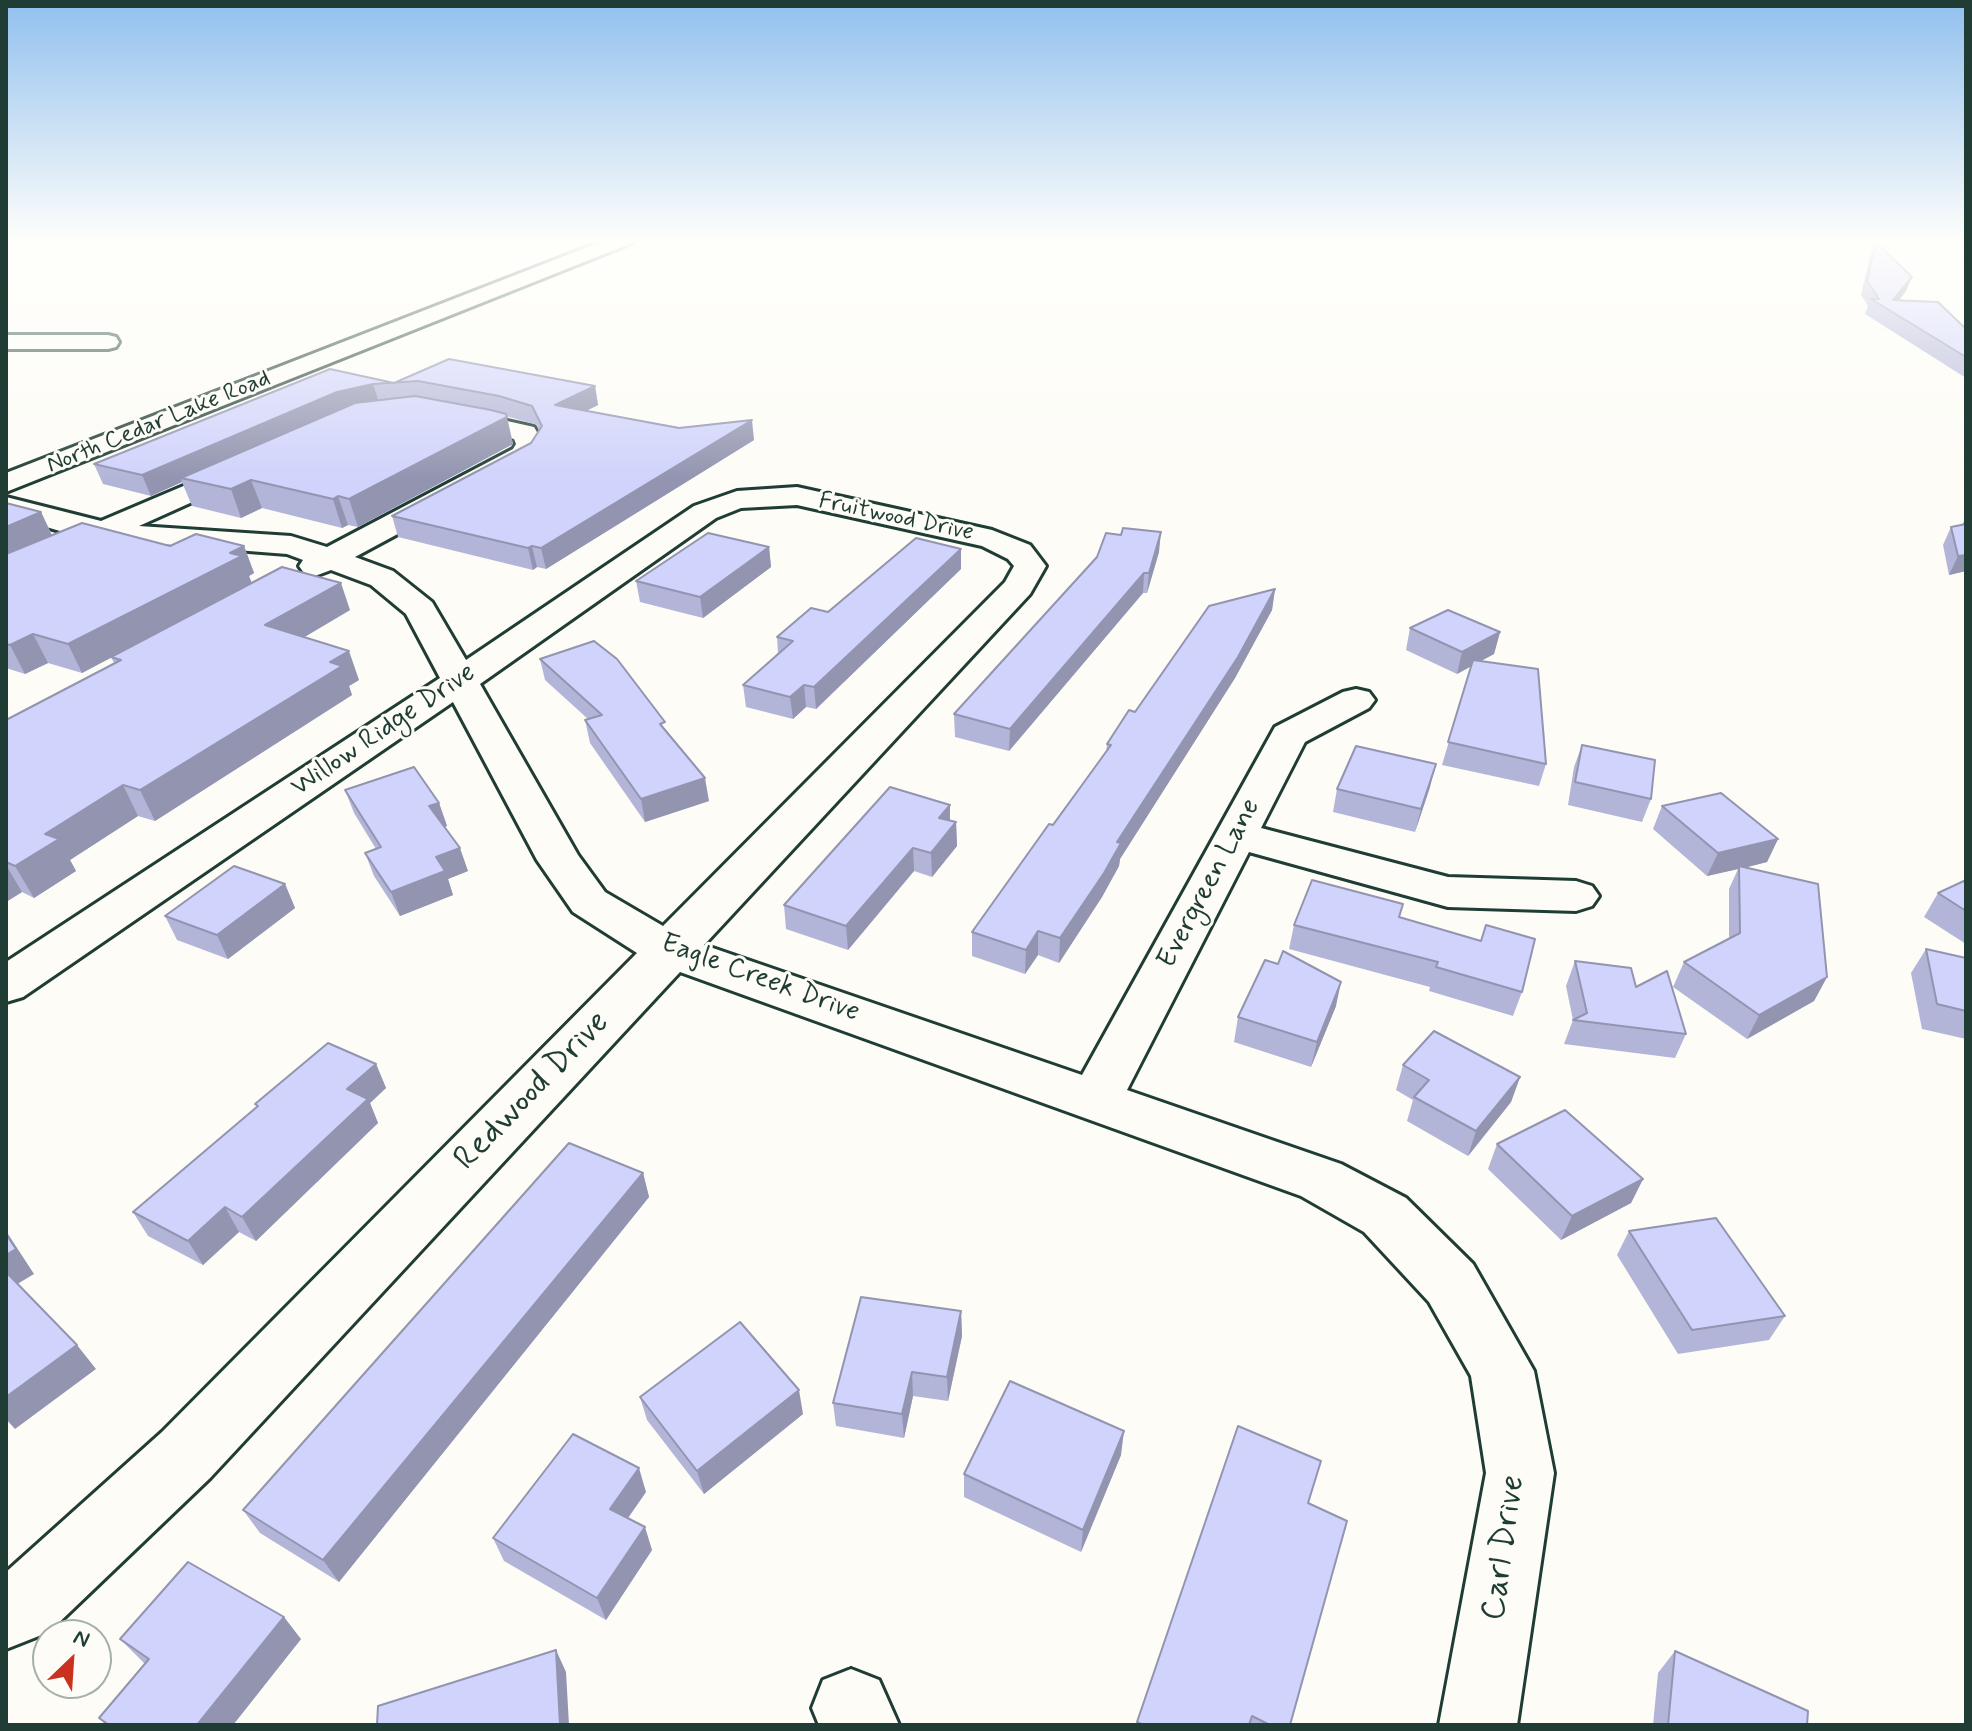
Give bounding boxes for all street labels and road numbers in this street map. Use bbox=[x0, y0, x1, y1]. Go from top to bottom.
street label: North Cedar Lake Road bbox=[43, 365, 275, 481]
street label: Fruitwood Drive bbox=[816, 487, 976, 549]
street label: Willow Ridge Drive bbox=[285, 657, 483, 805]
street label: Evergreen Lane bbox=[1151, 793, 1269, 975]
street label: Eagle Creek Drive bbox=[656, 927, 864, 1031]
street label: Redwood Drive bbox=[447, 1004, 619, 1180]
street label: Carl Drive bbox=[1475, 1473, 1535, 1623]

